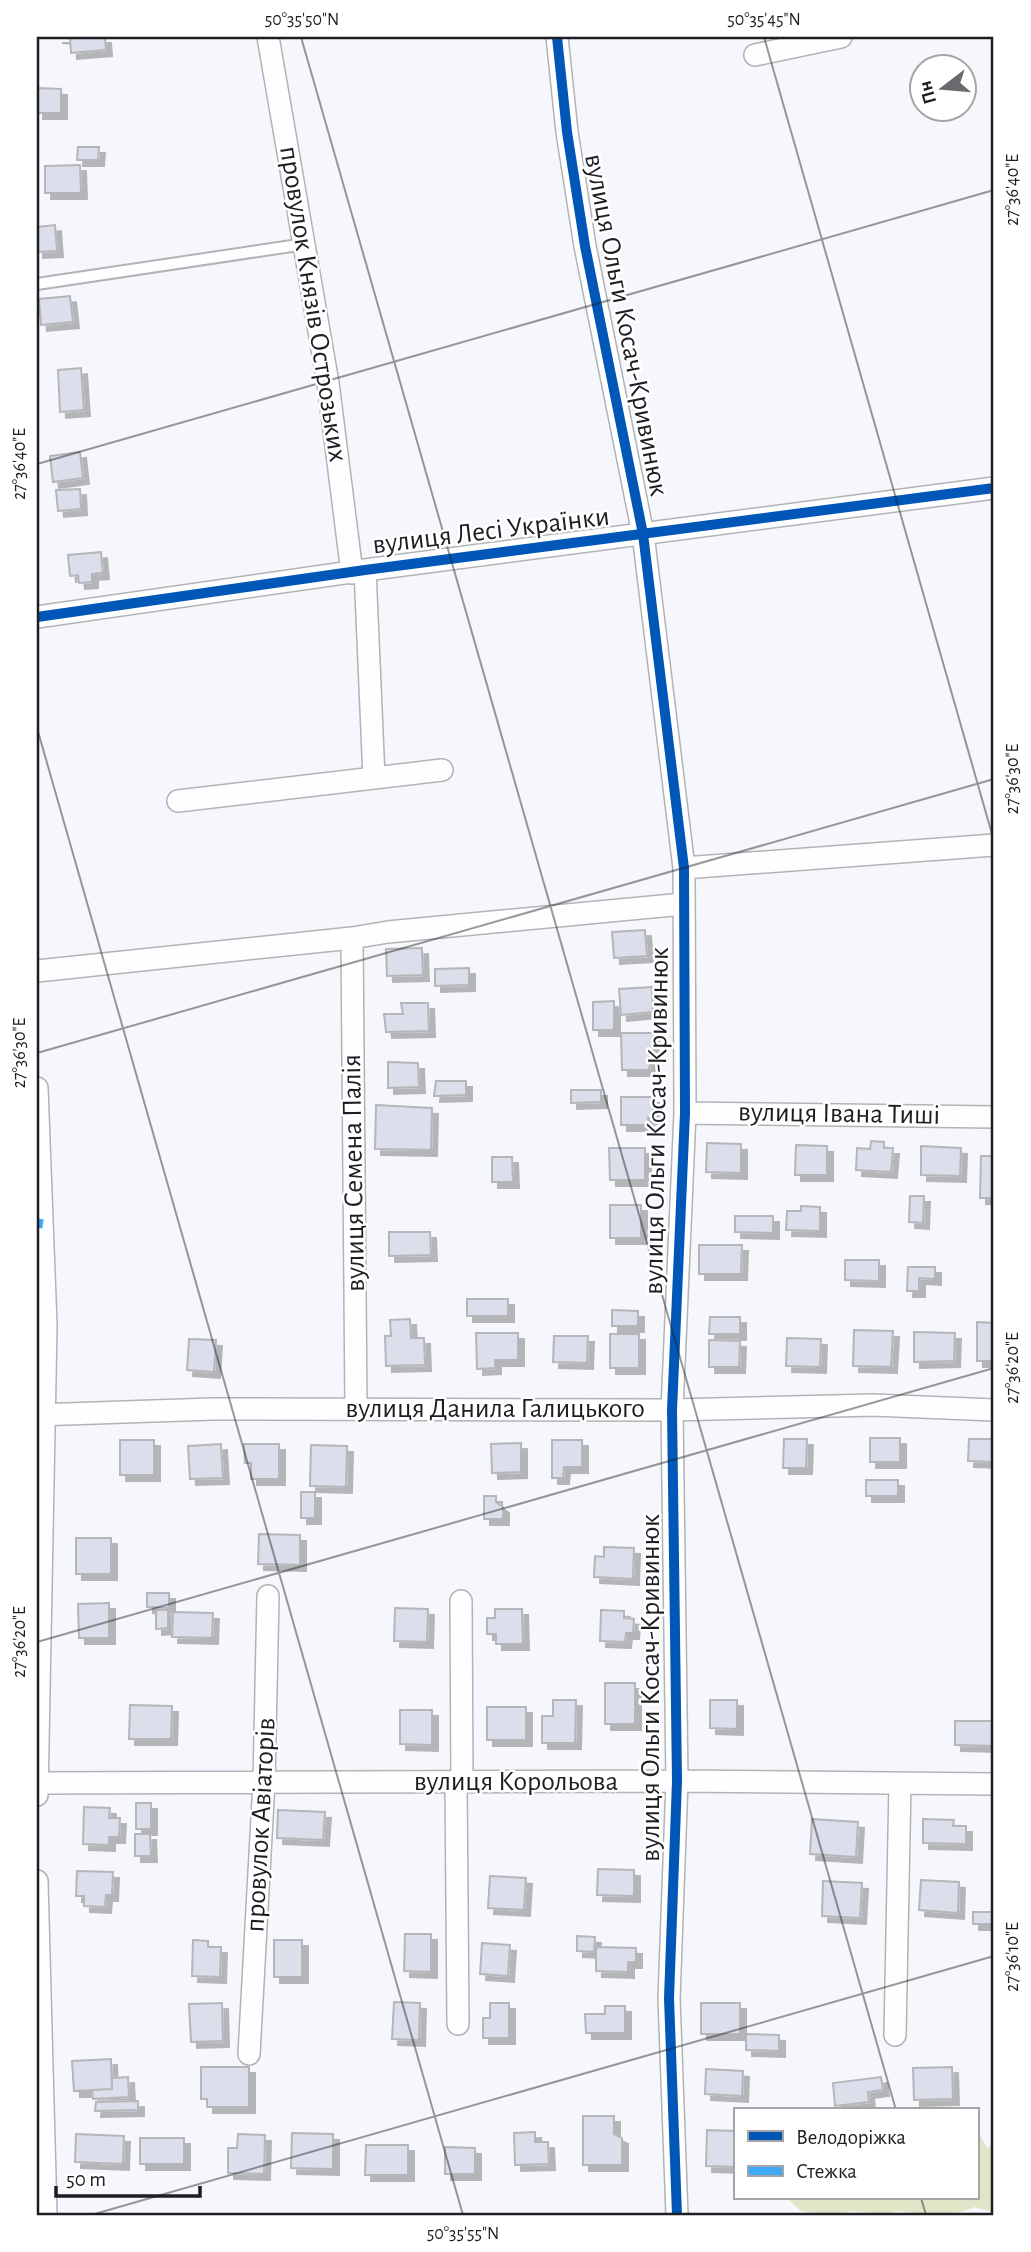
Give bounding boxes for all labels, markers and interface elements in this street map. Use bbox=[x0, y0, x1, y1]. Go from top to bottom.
text: 50°35'50"N bbox=[265, 11, 339, 29]
text: 50°35'45"N bbox=[727, 11, 801, 29]
north arrow bbox=[908, 52, 978, 122]
text: Пн bbox=[916, 79, 940, 106]
street label: провулок Князів Острозьких bbox=[274, 144, 352, 464]
street label: вулиця Ольги Косач-Кривинюк bbox=[579, 152, 673, 499]
text: 27°36'40"E bbox=[1004, 154, 1022, 226]
text: 27°36'40"E bbox=[11, 428, 29, 500]
street label: вулиця Лесі Українки bbox=[371, 503, 611, 559]
text: 27°36'30"E bbox=[1004, 743, 1022, 814]
street label: вулиця Ольги Косач-Кривинюк bbox=[640, 947, 674, 1295]
text: 27°36'30"E bbox=[11, 1017, 29, 1088]
street label: вулиця Семена Палія bbox=[338, 1054, 370, 1292]
street label: вулиця Івана Тиші bbox=[738, 1098, 940, 1130]
text: 27°36'20"E bbox=[1004, 1332, 1022, 1404]
street label: вулиця Данила Галицького bbox=[345, 1395, 645, 1423]
street label: вулиця Ольги Косач-Кривинюк bbox=[637, 1514, 665, 1862]
text: 27°36'20"E bbox=[11, 1606, 29, 1678]
street label: провулок Авіаторів bbox=[241, 1717, 281, 1933]
street label: вулиця Корольова bbox=[414, 1768, 619, 1796]
text: 27°36'10"E bbox=[1004, 1922, 1022, 1992]
legend bbox=[734, 2108, 978, 2200]
text: Велодоріжка bbox=[796, 2127, 906, 2148]
scale bar bbox=[56, 2154, 200, 2198]
text: Стежка bbox=[796, 2161, 857, 2182]
text: 50 m bbox=[66, 2169, 106, 2190]
text: 50°35'55"N bbox=[427, 2225, 499, 2243]

